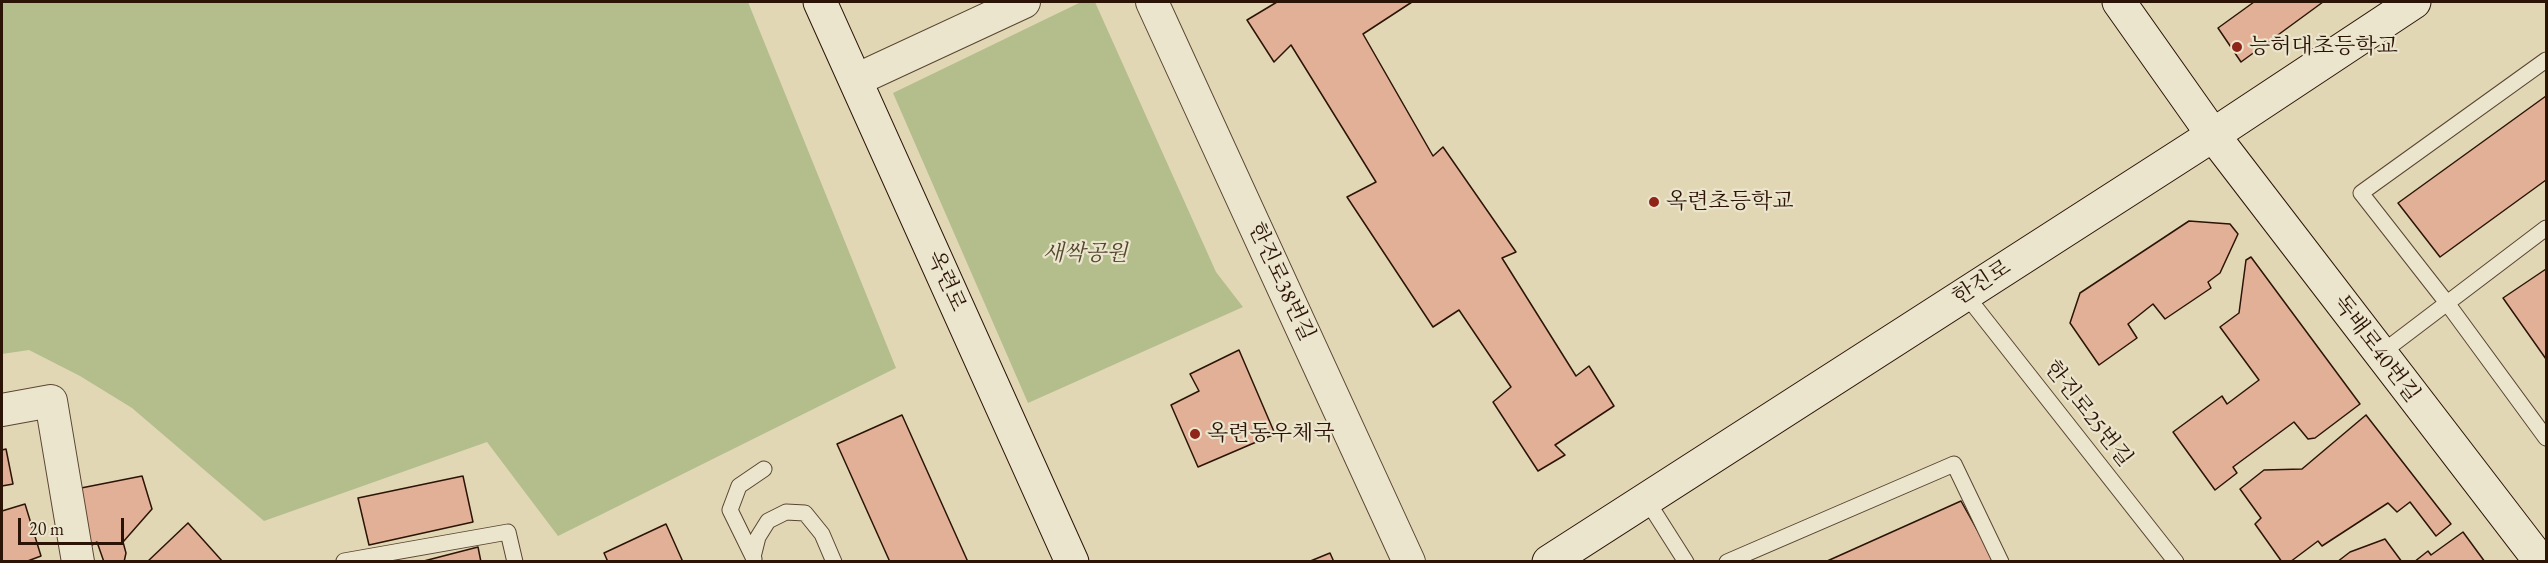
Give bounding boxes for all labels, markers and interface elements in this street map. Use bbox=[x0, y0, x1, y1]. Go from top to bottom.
place label: 능허대초등학교 bbox=[2249, 34, 2398, 60]
marker: 능허대초등학교 bbox=[2230, 40, 2244, 54]
place label: 옥련초등학교 bbox=[1666, 189, 1794, 215]
marker: 옥련초등학교 bbox=[1647, 195, 1661, 209]
street label: 한진로38번길 bbox=[1242, 219, 1320, 345]
park label: 새싹공원 bbox=[1042, 241, 1128, 267]
street label: 옥련로 bbox=[921, 247, 971, 315]
street label: 한진로 bbox=[1948, 255, 2016, 311]
street label: 독배로40번길 bbox=[2327, 290, 2425, 408]
street label: 한진로25번길 bbox=[2038, 356, 2138, 472]
place label: 옥련동우체국 bbox=[1207, 421, 1335, 447]
marker: 옥련동우체국 bbox=[1188, 427, 1202, 441]
scale bar bbox=[21, 506, 128, 544]
text: 20 m bbox=[29, 517, 64, 540]

